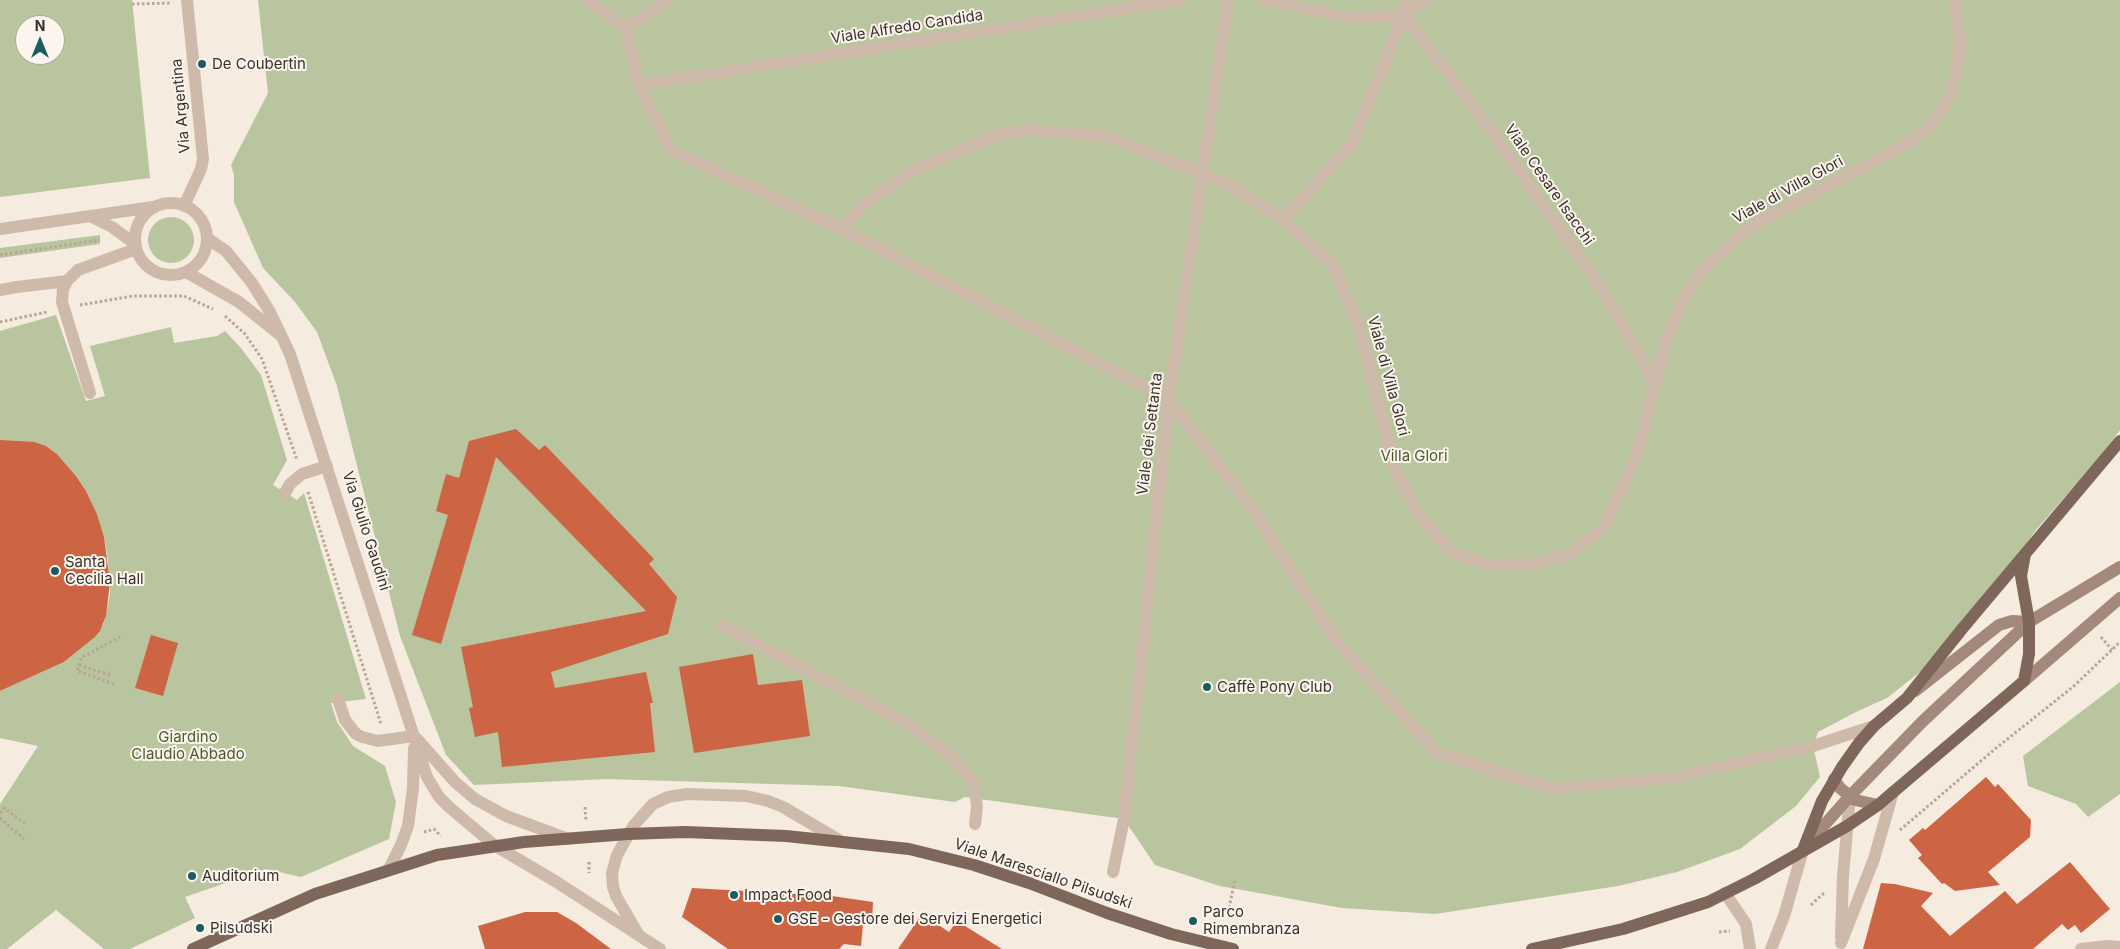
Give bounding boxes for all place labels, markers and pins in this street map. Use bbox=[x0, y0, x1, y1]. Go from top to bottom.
place label: De Coubertin bbox=[212, 55, 306, 73]
marker: De Coubertin bbox=[196, 58, 208, 70]
place label: Santa Cecilia Hall bbox=[65, 553, 144, 588]
marker: Santa Cecilia Hall bbox=[49, 565, 61, 577]
place label: Caffè Pony Club bbox=[1217, 678, 1332, 696]
marker: Caffè Pony Club bbox=[1201, 681, 1213, 693]
place label: Auditorium bbox=[202, 867, 279, 885]
marker: Auditorium bbox=[186, 870, 198, 882]
place label: Impact Food bbox=[744, 886, 832, 904]
marker: Impact Food bbox=[728, 889, 740, 901]
place label: Parco Rimembranza bbox=[1203, 903, 1300, 938]
place label: GSE - Gestore dei Servizi Energetici bbox=[788, 910, 1042, 928]
marker: GSE - Gestore dei Servizi Energetici bbox=[772, 913, 784, 925]
marker: Parco Rimembranza bbox=[1187, 915, 1199, 927]
place label: Pilsudski bbox=[210, 919, 273, 937]
marker: Pilsudski bbox=[194, 922, 206, 934]

